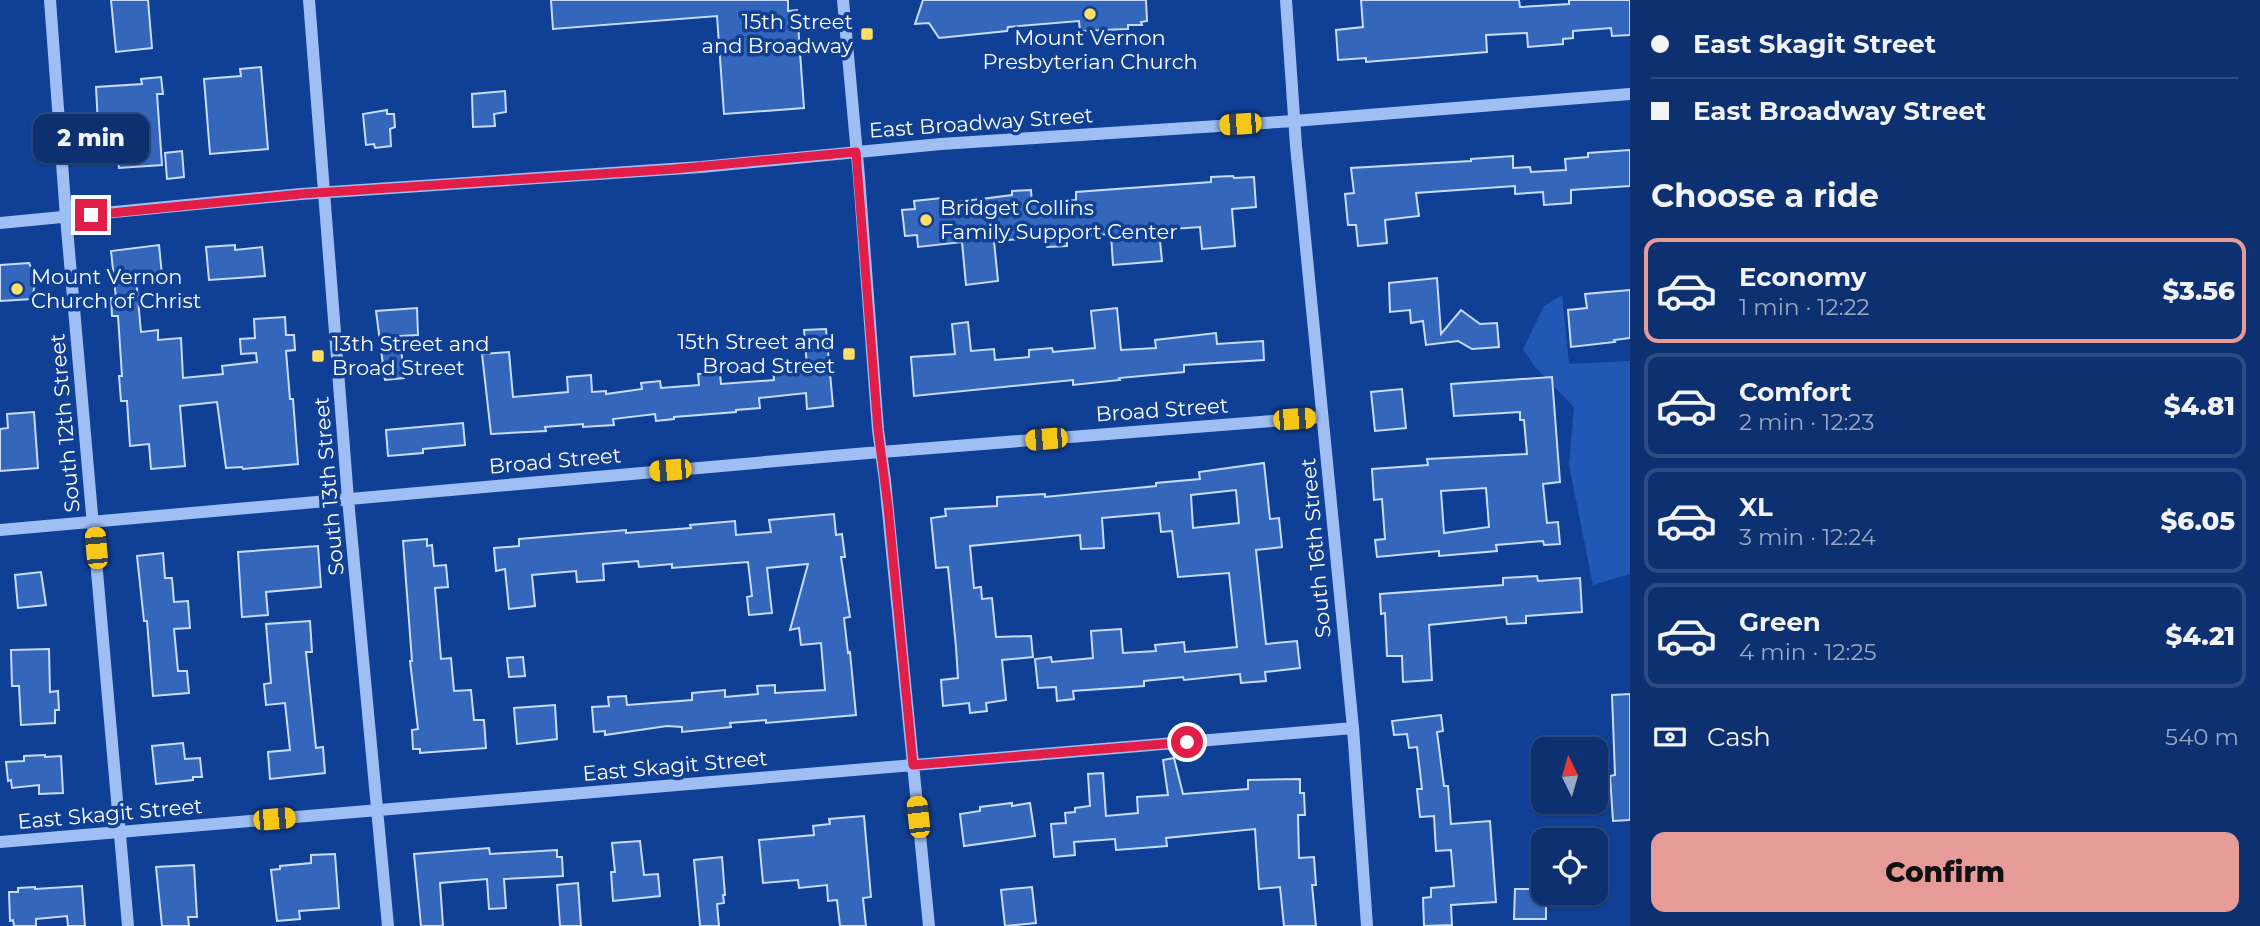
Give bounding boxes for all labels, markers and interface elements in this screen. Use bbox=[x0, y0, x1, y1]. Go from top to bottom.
marker: Mount Vernon Presbyterian Church bbox=[1082, 6, 1098, 22]
place label: 15th Street and Broadway bbox=[702, 9, 854, 58]
place label: Mount Vernon Presbyterian Church bbox=[982, 25, 1198, 74]
marker: 15th Street and Broadway bbox=[859, 26, 875, 42]
text: East Skagit Street bbox=[1693, 28, 1936, 60]
text: East Broadway Street bbox=[1693, 95, 1986, 127]
street label: East Broadway Street bbox=[868, 102, 1094, 143]
car bbox=[1219, 112, 1262, 136]
callout: 2 min bbox=[33, 114, 149, 162]
text: 2 min bbox=[57, 124, 125, 152]
text: Choose a ride bbox=[1651, 176, 1879, 215]
place label: Bridget Collins Family Support Center bbox=[940, 195, 1178, 244]
route end bbox=[75, 199, 107, 231]
marker: Bridget Collins Family Support Center bbox=[918, 212, 934, 228]
icon: car bbox=[1655, 259, 1718, 322]
text: Economy bbox=[1739, 261, 1866, 293]
place label: Mount Vernon Church of Christ bbox=[31, 264, 201, 313]
text: $3.56 bbox=[2163, 275, 2235, 307]
marker: Mount Vernon Church of Christ bbox=[9, 281, 25, 297]
text: 1 min · 12:22 bbox=[1739, 293, 1870, 321]
place label: 15th Street and Broad Street bbox=[677, 329, 835, 378]
place label: 13th Street and Broad Street bbox=[332, 331, 489, 380]
street label: South 12th Street bbox=[44, 332, 85, 514]
marker: 15th Street and Broad Street bbox=[841, 346, 857, 362]
marker: 13th Street and Broad Street bbox=[310, 348, 326, 364]
icon: car bbox=[1655, 374, 1718, 437]
text: Comfort bbox=[1739, 376, 1851, 408]
text: $4.81 bbox=[2164, 390, 2235, 422]
street label: Broad Street bbox=[1095, 392, 1229, 427]
street label: South 13th Street bbox=[308, 396, 349, 577]
car bbox=[1273, 407, 1316, 431]
text: 2 min · 12:23 bbox=[1739, 408, 1874, 436]
car bbox=[1025, 427, 1068, 451]
street label: Broad Street bbox=[488, 442, 622, 479]
street label: South 16th Street bbox=[1295, 457, 1336, 639]
car bbox=[649, 458, 692, 482]
icon: car bbox=[1655, 489, 1718, 552]
text: XL bbox=[1739, 491, 1773, 523]
text: $6.05 bbox=[2160, 505, 2235, 537]
text: 3 min · 12:24 bbox=[1739, 523, 1876, 551]
car bbox=[84, 526, 109, 570]
icon: car bbox=[1655, 604, 1718, 667]
text: Green bbox=[1739, 606, 1821, 638]
text: $4.21 bbox=[2165, 620, 2235, 652]
text: 4 min · 12:25 bbox=[1739, 638, 1877, 666]
icon: cash bbox=[1651, 718, 1689, 756]
text: Cash bbox=[1707, 721, 1771, 753]
text: 540 m bbox=[2165, 723, 2239, 751]
route start bbox=[1171, 726, 1203, 758]
north arrow bbox=[1531, 737, 1608, 814]
map controls bbox=[1531, 737, 1608, 905]
street label: East Skagit Street bbox=[581, 745, 768, 786]
street label: East Skagit Street bbox=[16, 793, 203, 834]
car bbox=[906, 795, 931, 839]
car bbox=[253, 807, 296, 831]
button: locate bbox=[1531, 828, 1608, 905]
button: Confirm bbox=[1651, 832, 2239, 912]

